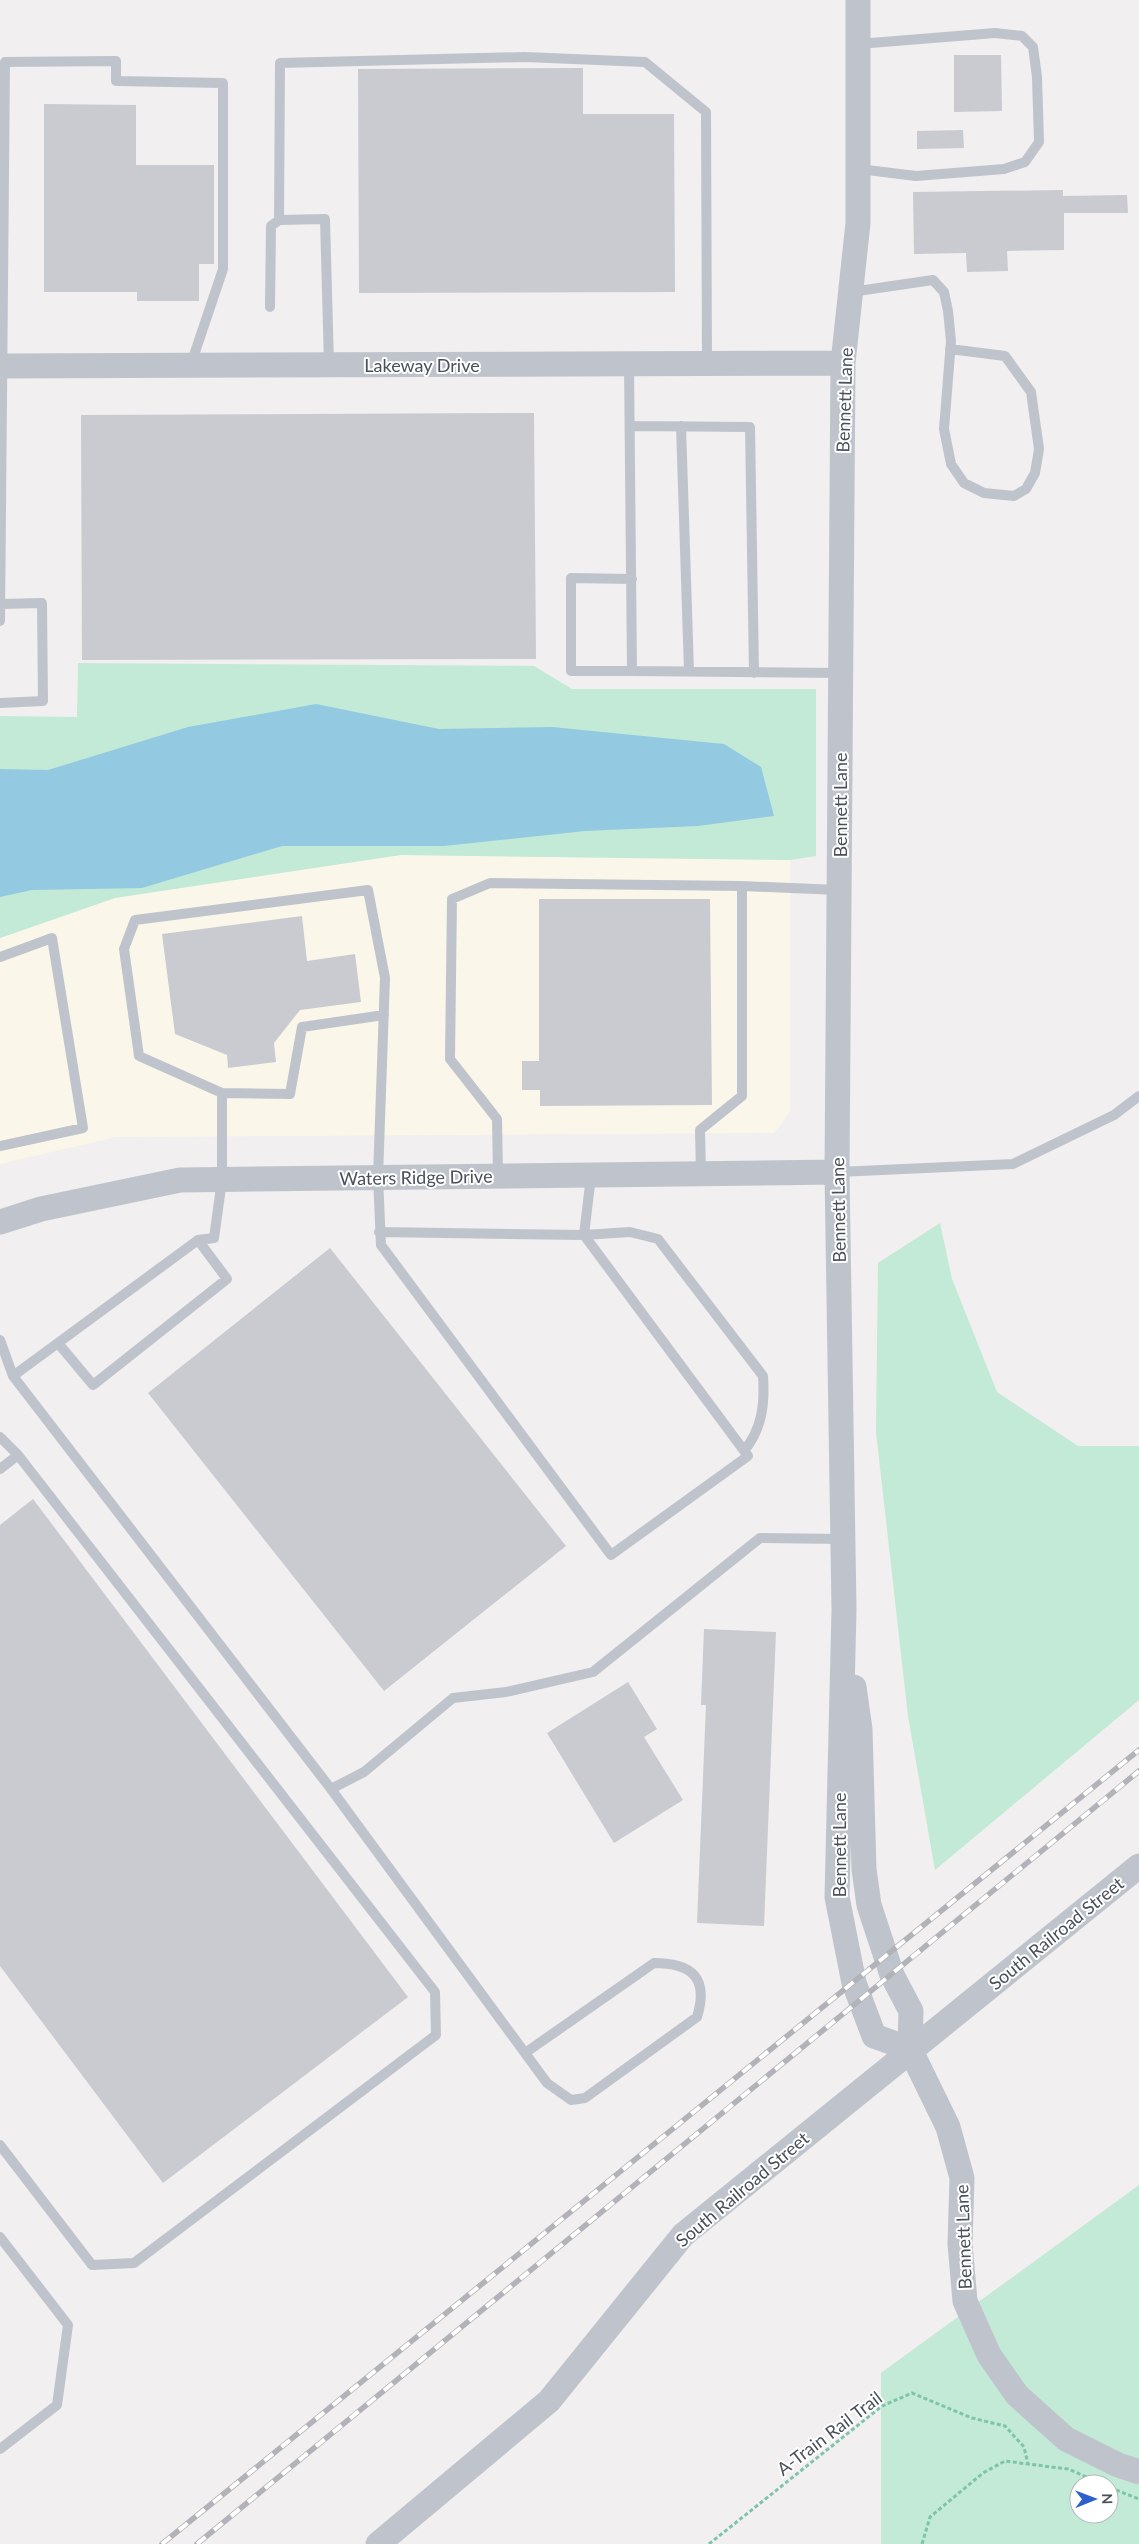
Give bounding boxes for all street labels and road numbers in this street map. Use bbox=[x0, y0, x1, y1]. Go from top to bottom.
street label: Bennett Lane bbox=[831, 347, 857, 453]
street label: Lakeway Drive bbox=[364, 354, 480, 376]
street label: Bennett Lane bbox=[829, 752, 851, 858]
street label: Bennett Lane bbox=[826, 1157, 850, 1263]
street label: Waters Ridge Drive bbox=[339, 1165, 493, 1189]
street label: Bennett Lane bbox=[828, 1792, 850, 1898]
street label: South Railroad Street bbox=[984, 1872, 1128, 1994]
street label: South Railroad Street bbox=[671, 2127, 814, 2251]
street label: Bennett Lane bbox=[950, 2184, 976, 2290]
street label: A-Train Rail Trail bbox=[772, 2386, 886, 2480]

